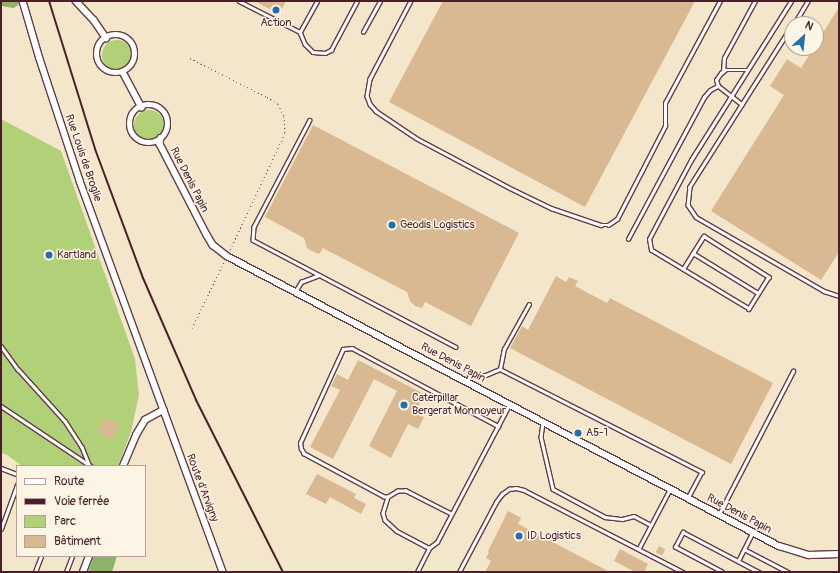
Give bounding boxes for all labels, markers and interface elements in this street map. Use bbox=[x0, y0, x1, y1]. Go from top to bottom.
marker: Action bbox=[271, 5, 281, 15]
place label: Action bbox=[260, 16, 292, 30]
north arrow bbox=[784, 16, 824, 56]
text: N bbox=[803, 18, 815, 33]
street label: Rue Louis de Broglie bbox=[62, 113, 104, 203]
street label: Rue Denis Papin bbox=[167, 145, 211, 215]
place label: Geodis Logistics bbox=[400, 218, 475, 232]
marker: Geodis Logistics bbox=[387, 220, 397, 230]
place label: Kartland bbox=[57, 248, 96, 262]
marker: Kartland bbox=[44, 250, 54, 260]
street label: Rue Denis Papin bbox=[418, 340, 488, 386]
place label: Caterpillar Bergerat Monnoyeur bbox=[412, 392, 506, 418]
marker: Caterpillar Bergerat Monnoyeur bbox=[399, 400, 409, 410]
place label: A5-1 bbox=[586, 426, 608, 440]
marker: A5-1 bbox=[573, 428, 583, 438]
street label: Route d'Arvigny bbox=[183, 452, 221, 524]
legend bbox=[16, 465, 146, 557]
text: Route bbox=[54, 474, 84, 489]
street label: Rue Denis Papin bbox=[704, 491, 774, 537]
text: Voie ferrée bbox=[54, 494, 109, 509]
text: Parc bbox=[54, 514, 76, 529]
place label: ID Logistics bbox=[527, 529, 581, 543]
marker: ID Logistics bbox=[514, 531, 524, 541]
text: Bâtiment bbox=[54, 534, 101, 549]

